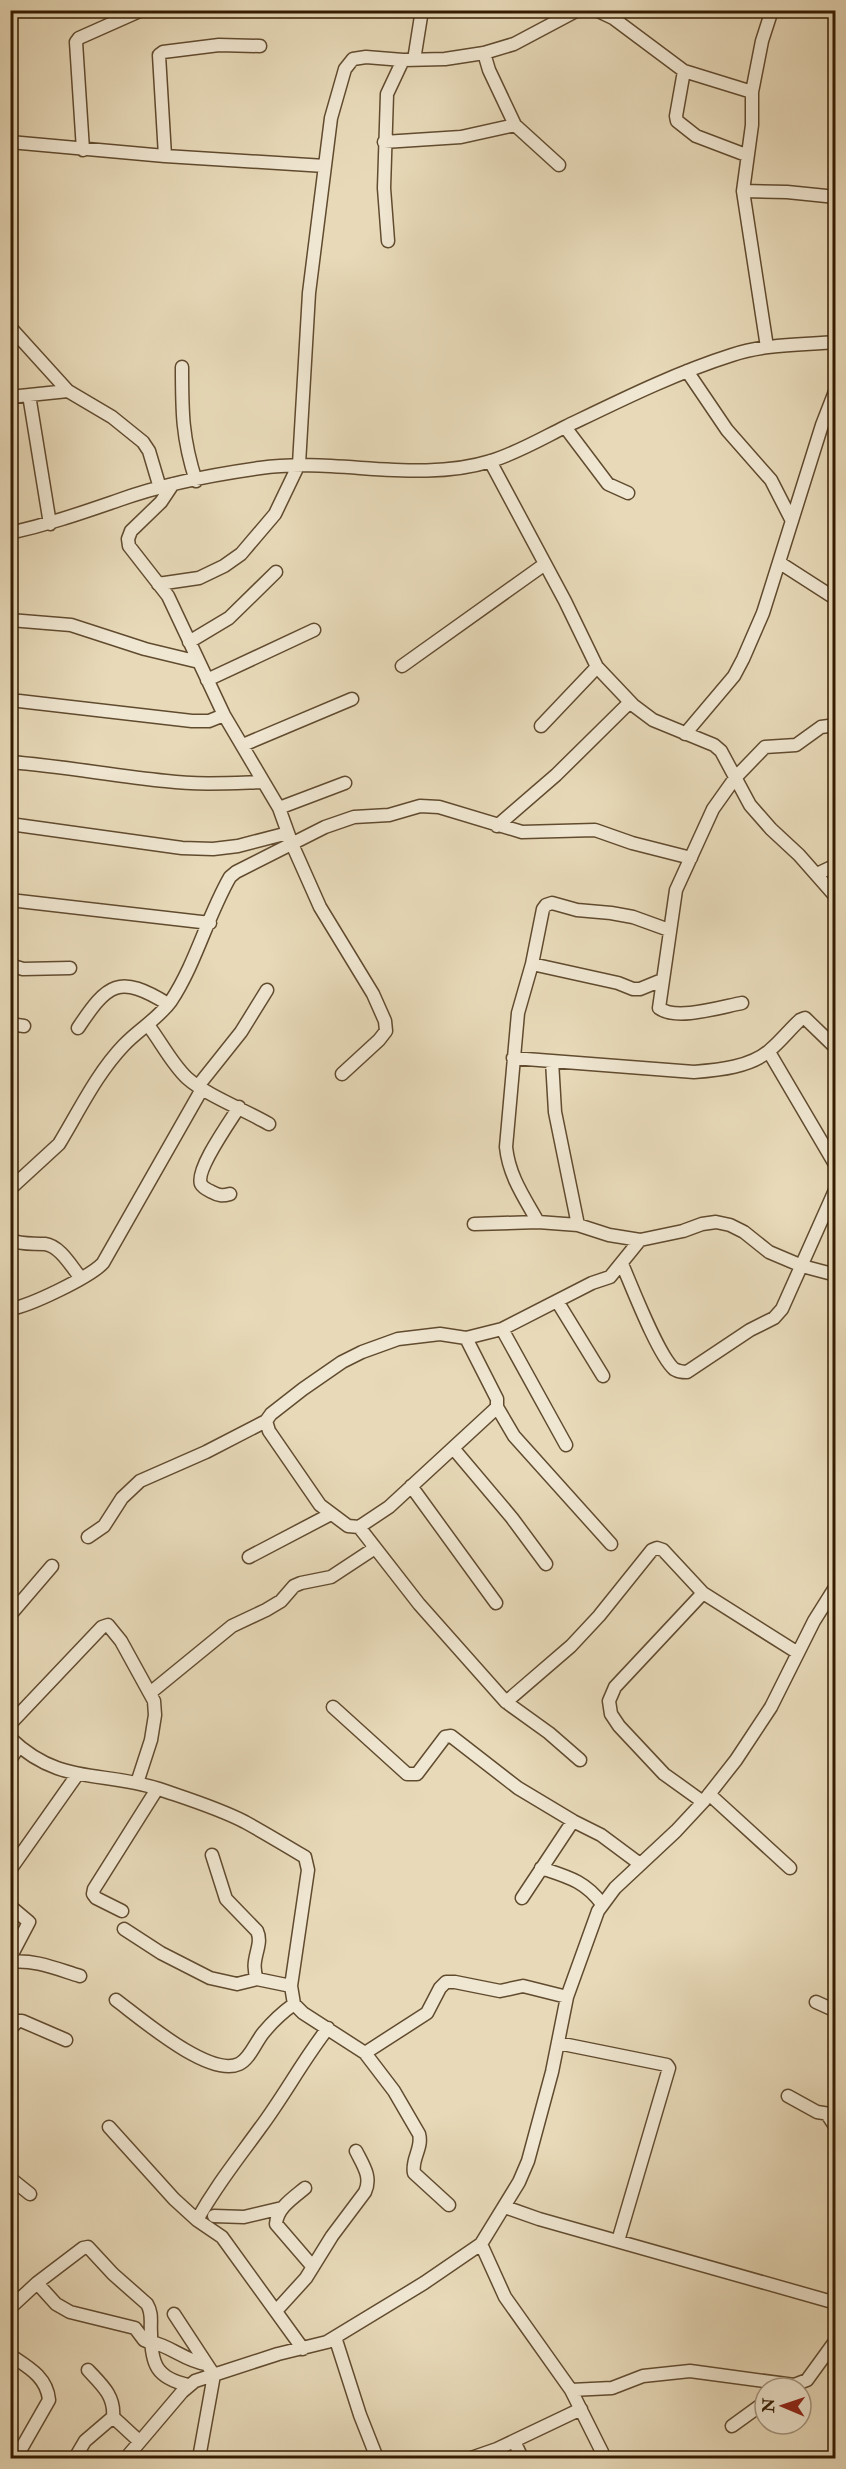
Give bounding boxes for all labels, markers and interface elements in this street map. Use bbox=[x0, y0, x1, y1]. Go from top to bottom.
north arrow bbox=[753, 2376, 813, 2436]
text: N bbox=[759, 2397, 779, 2414]

